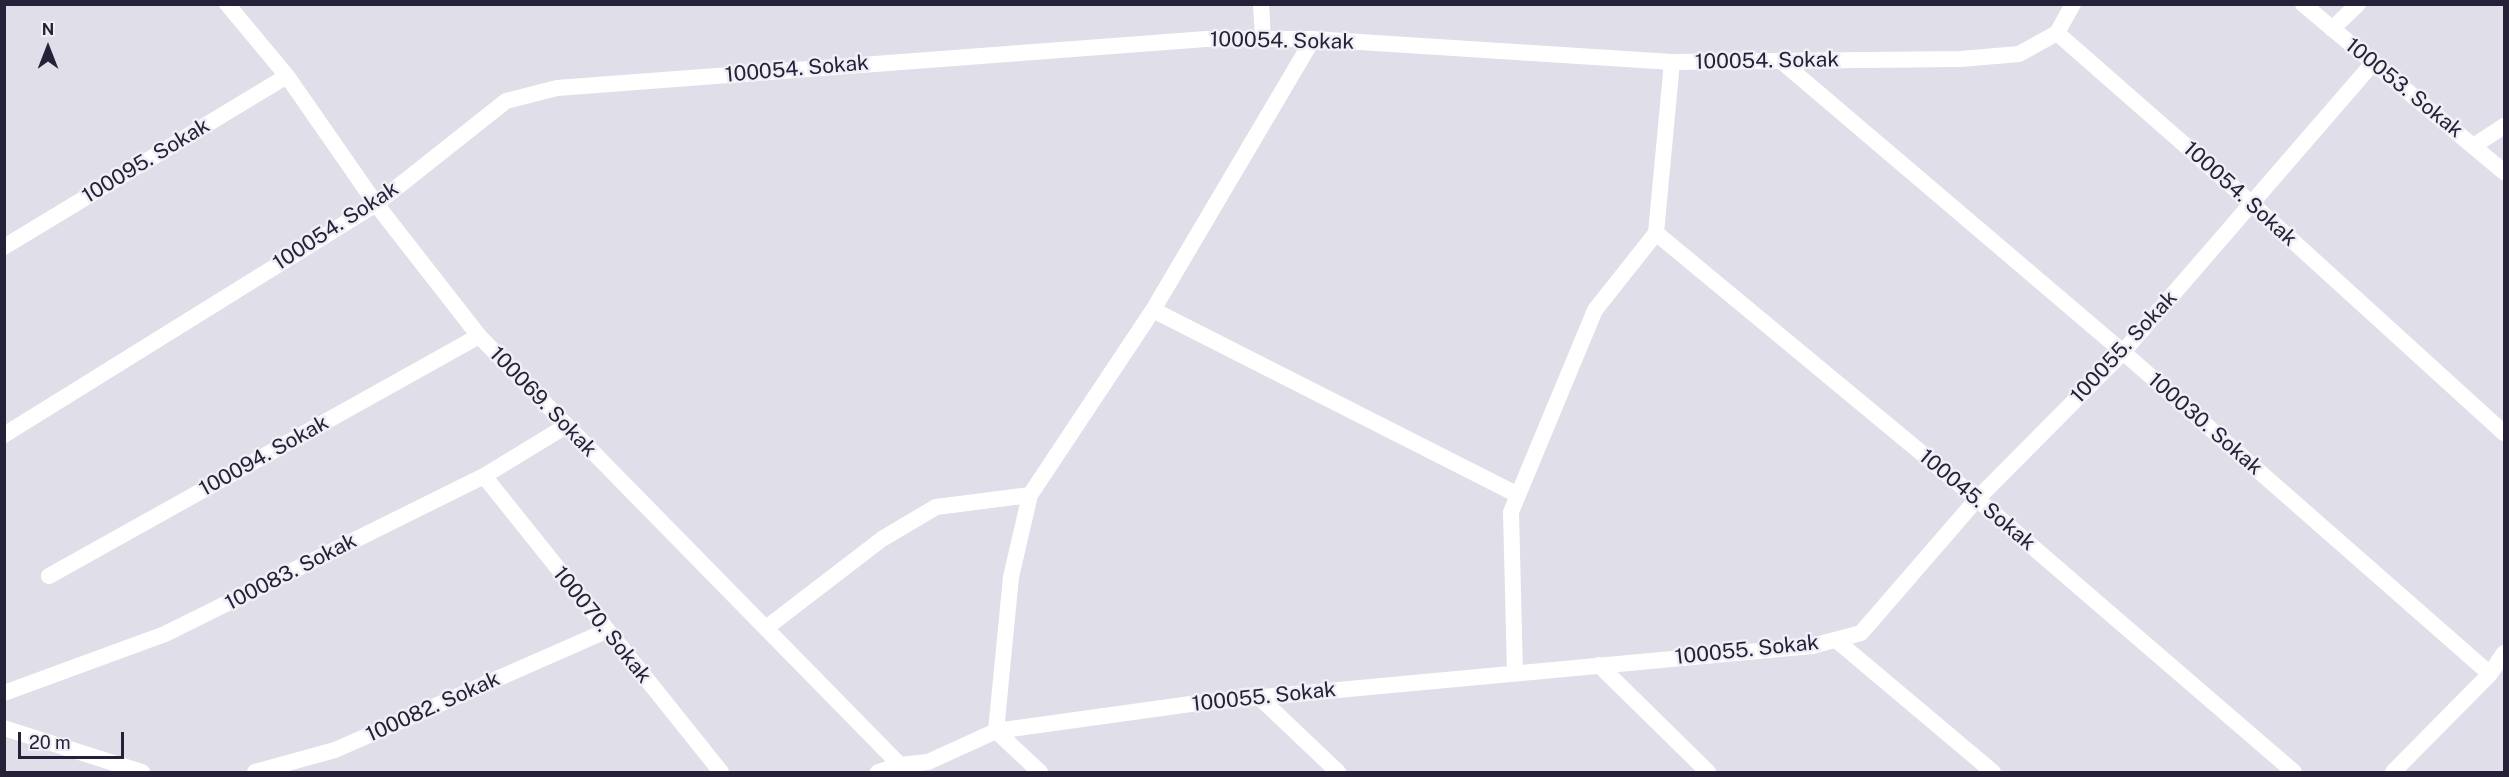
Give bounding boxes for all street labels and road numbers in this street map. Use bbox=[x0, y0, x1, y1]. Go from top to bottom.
street label: 100054. Sokak bbox=[1210, 27, 1354, 55]
street label: 100053. Sokak bbox=[2340, 33, 2468, 143]
street label: 100054. Sokak bbox=[1695, 47, 1839, 75]
street label: 100054. Sokak bbox=[724, 50, 870, 88]
street label: 100095. Sokak bbox=[78, 113, 214, 209]
street label: 100054. Sokak bbox=[2178, 136, 2302, 252]
street label: 100054. Sokak bbox=[269, 176, 403, 276]
street label: 100055. Sokak bbox=[2066, 286, 2182, 408]
street label: 100069. Sokak bbox=[484, 342, 602, 462]
street label: 100030. Sokak bbox=[2143, 367, 2267, 481]
street label: 100094. Sokak bbox=[195, 410, 333, 502]
street label: 100045. Sokak bbox=[1914, 444, 2040, 556]
street label: 100083. Sokak bbox=[221, 528, 361, 616]
street label: 100070. Sokak bbox=[547, 562, 657, 688]
street label: 100055. Sokak bbox=[1674, 630, 1820, 670]
street label: 100082. Sokak bbox=[362, 666, 504, 748]
street label: 100055. Sokak bbox=[1191, 677, 1337, 717]

